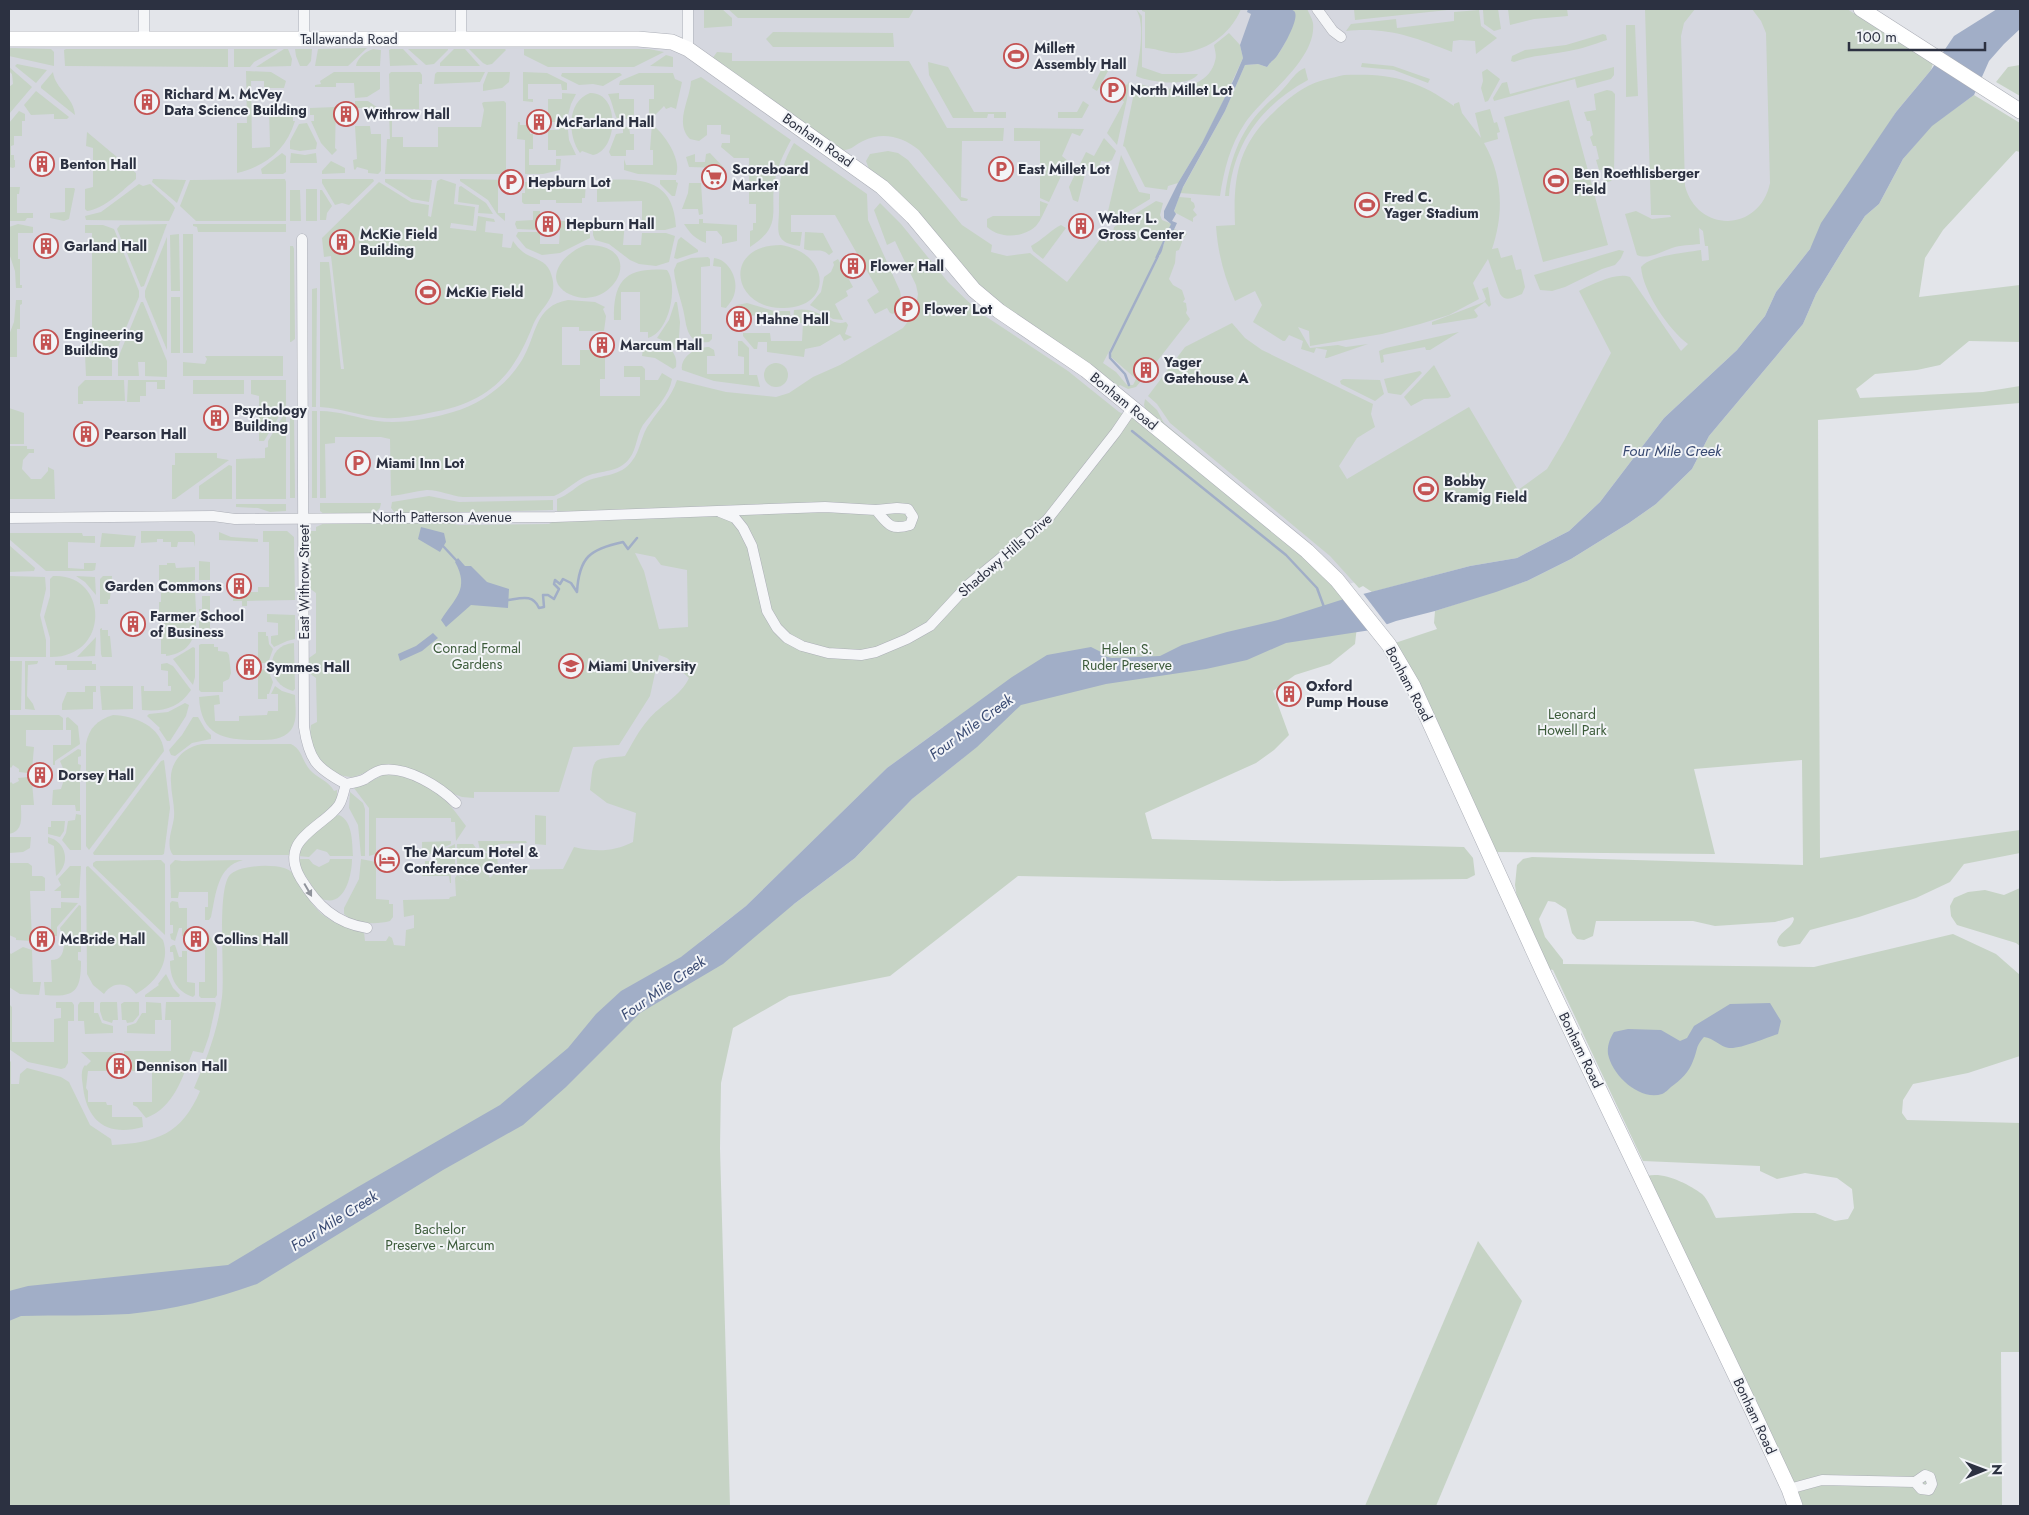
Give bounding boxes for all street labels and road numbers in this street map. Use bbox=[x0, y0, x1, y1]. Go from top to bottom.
street label: Tallawanda Road bbox=[300, 29, 398, 49]
street label: Bonham Road bbox=[779, 108, 857, 172]
street label: Bonham Road bbox=[1086, 367, 1162, 435]
street label: North Patterson Avenue bbox=[372, 507, 512, 527]
street label: Shadowy Hills Drive bbox=[954, 509, 1056, 601]
street label: East Withrow Street bbox=[294, 524, 314, 640]
street label: Bonham Road bbox=[1381, 643, 1437, 725]
street label: Bonham Road bbox=[1554, 1009, 1608, 1091]
street label: Bonham Road bbox=[1729, 1375, 1781, 1457]

